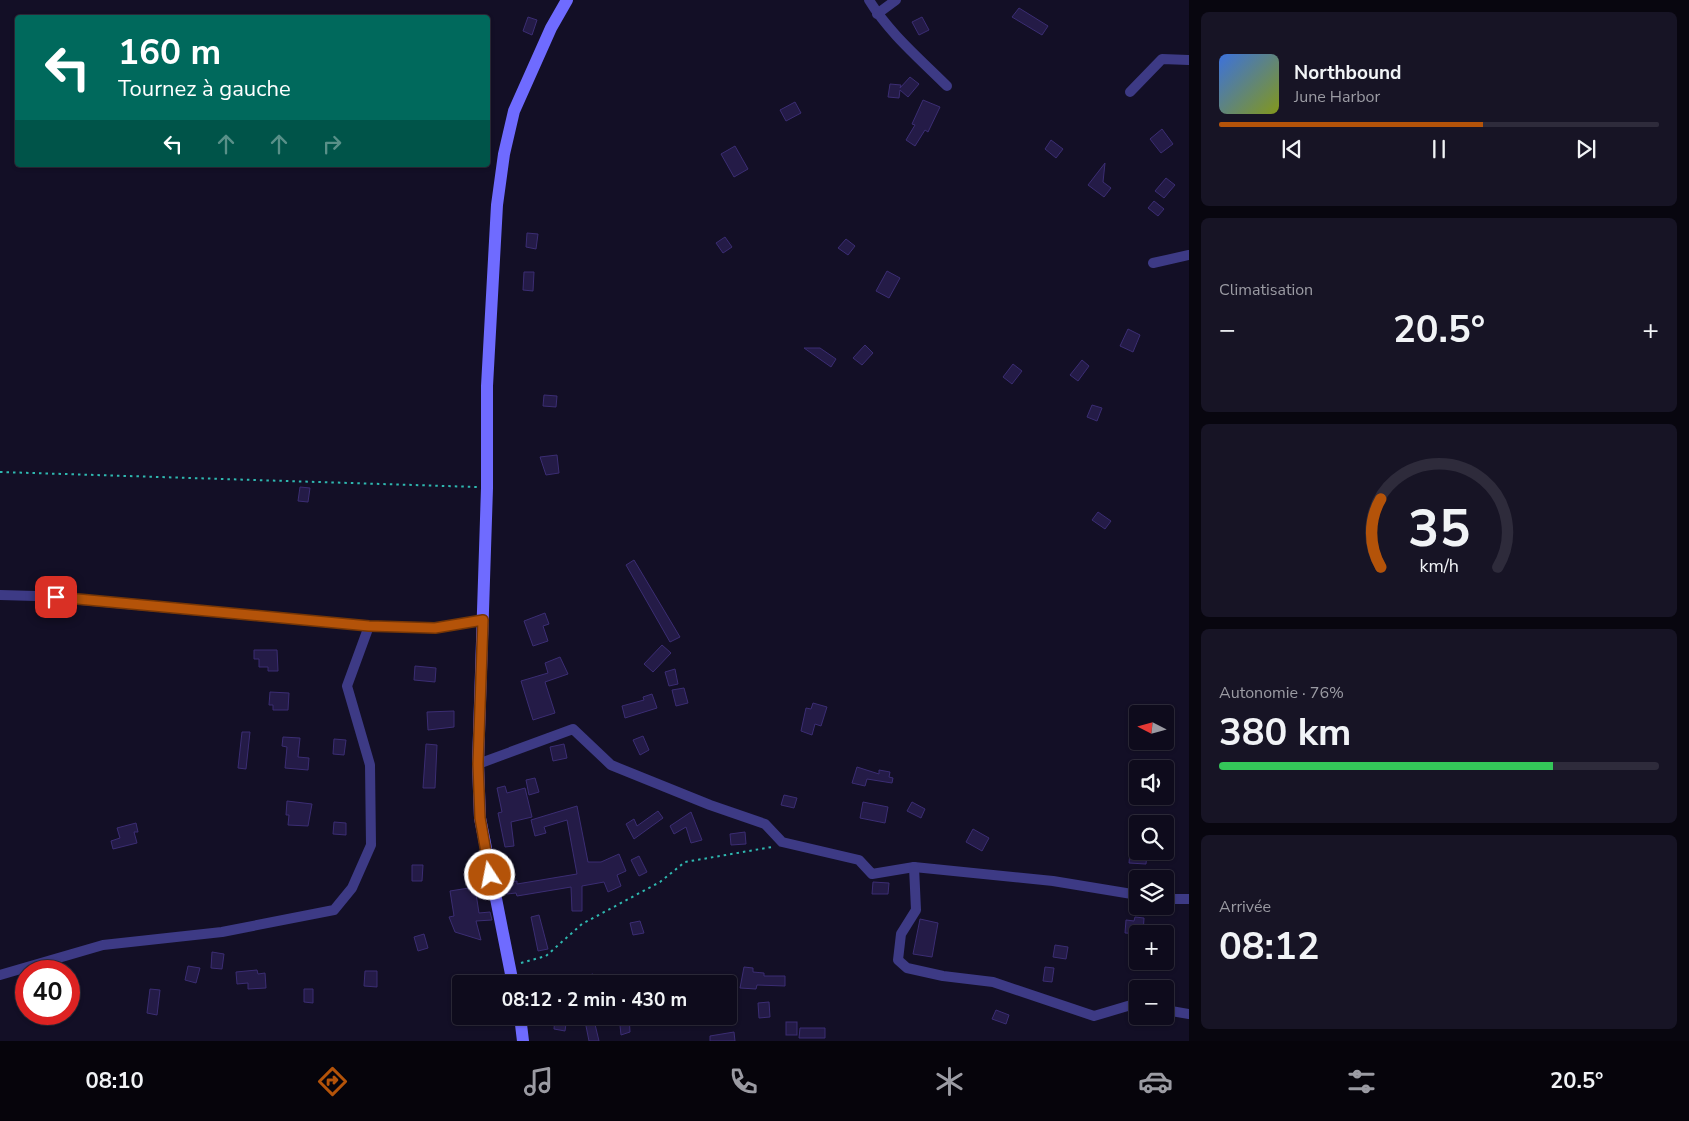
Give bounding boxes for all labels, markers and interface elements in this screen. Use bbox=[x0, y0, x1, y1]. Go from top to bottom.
text: 160 m bbox=[118, 29, 221, 76]
icon: left bbox=[35, 35, 100, 100]
text: Northbound bbox=[1294, 60, 1401, 86]
text: Tournez à gauche bbox=[118, 74, 291, 104]
text: June Harbor bbox=[1294, 86, 1380, 108]
icon: left bbox=[159, 130, 187, 158]
icon: ahead bbox=[212, 130, 240, 158]
icon: ahead bbox=[265, 130, 293, 158]
icon: right bbox=[318, 130, 346, 158]
icon: previous bbox=[1278, 135, 1306, 163]
icon: pause bbox=[1425, 135, 1453, 163]
icon: next bbox=[1572, 135, 1600, 163]
text: Climatisation bbox=[1219, 279, 1313, 301]
text: 20.5° bbox=[1393, 304, 1485, 355]
text: − bbox=[1219, 311, 1236, 349]
text: + bbox=[1642, 311, 1659, 349]
text: 35 bbox=[1408, 493, 1470, 564]
text: km/h bbox=[1419, 554, 1459, 578]
pin bbox=[35, 576, 77, 618]
icon: arrive bbox=[42, 583, 70, 611]
text: Autonomie · 76% bbox=[1219, 682, 1344, 704]
north arrow bbox=[1129, 705, 1174, 750]
map controls bbox=[1129, 705, 1174, 1025]
text: 380 km bbox=[1219, 707, 1351, 758]
button: sound bbox=[1129, 760, 1174, 805]
button: search bbox=[1129, 815, 1174, 860]
position arrow bbox=[463, 848, 515, 900]
button: layers bbox=[1129, 870, 1174, 915]
text: Arrivée bbox=[1219, 896, 1271, 918]
text: 08:12 bbox=[1219, 921, 1320, 972]
button: + bbox=[1129, 925, 1174, 970]
speed limit sign: 40 bbox=[15, 960, 80, 1025]
button: − bbox=[1129, 980, 1174, 1025]
text: 08:12 · 2 min · 430 m bbox=[502, 987, 687, 1013]
icon: directions bbox=[315, 1064, 350, 1099]
icon: music bbox=[521, 1064, 556, 1099]
icon: phone bbox=[726, 1064, 761, 1099]
icon: climate bbox=[932, 1064, 967, 1099]
icon: car bbox=[1138, 1064, 1173, 1099]
icon: filters bbox=[1344, 1064, 1379, 1099]
text: 08:10 bbox=[85, 1066, 144, 1096]
text: 20.5° bbox=[1550, 1066, 1603, 1096]

